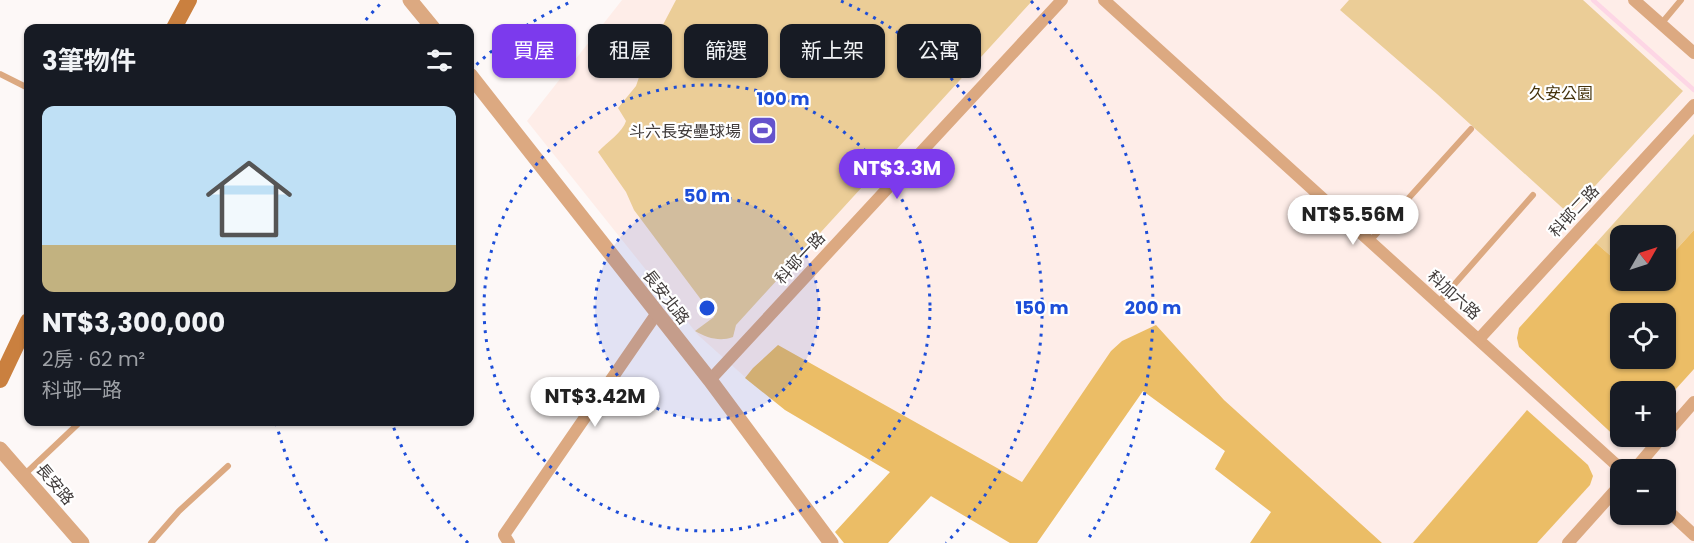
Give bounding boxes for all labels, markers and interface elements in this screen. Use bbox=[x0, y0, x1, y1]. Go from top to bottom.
chip: 買屋 bbox=[492, 24, 576, 78]
chip: 租屋 bbox=[588, 24, 672, 78]
chip: 篩選 bbox=[684, 24, 768, 78]
chip: 新上架 bbox=[780, 24, 885, 78]
chip: 公寓 bbox=[897, 24, 981, 78]
text: 3筆物件 bbox=[42, 43, 136, 79]
icon: filters bbox=[423, 44, 456, 77]
park label: 久安公園 bbox=[1529, 82, 1593, 105]
text: 100 m bbox=[756, 86, 810, 111]
sports icon: 斗六長安壘球場 bbox=[746, 115, 778, 147]
place label: 斗六長安壘球場 bbox=[629, 120, 741, 143]
icon: home bbox=[195, 145, 303, 253]
pin: NT$3.3M bbox=[842, 149, 952, 200]
text: NT$3.3M bbox=[853, 154, 941, 182]
street label: 科邨二路 bbox=[1544, 180, 1604, 242]
text: 50 m bbox=[684, 183, 730, 208]
pin: NT$5.56M bbox=[1291, 195, 1415, 246]
text: NT$5.56M bbox=[1302, 200, 1404, 228]
north arrow bbox=[1610, 225, 1676, 291]
map controls bbox=[1610, 225, 1676, 525]
street label: 科邨一路 bbox=[770, 227, 830, 289]
street label: 長安北路 bbox=[637, 265, 695, 329]
street label: 科加六路 bbox=[1423, 265, 1485, 325]
text: 150 m bbox=[1015, 295, 1069, 320]
text: 200 m bbox=[1125, 295, 1181, 320]
centre of rings bbox=[697, 298, 717, 318]
button: locate bbox=[1610, 303, 1676, 369]
text: NT$3,300,000 bbox=[42, 305, 225, 341]
text: 2房 · 62 m² bbox=[42, 345, 145, 373]
text: 科邨一路 bbox=[42, 376, 122, 404]
pin: NT$3.42M bbox=[533, 377, 657, 428]
button: + bbox=[1610, 381, 1676, 447]
text: NT$3.42M bbox=[544, 382, 646, 410]
street label: 長安路 bbox=[31, 458, 79, 510]
button: − bbox=[1610, 459, 1676, 525]

